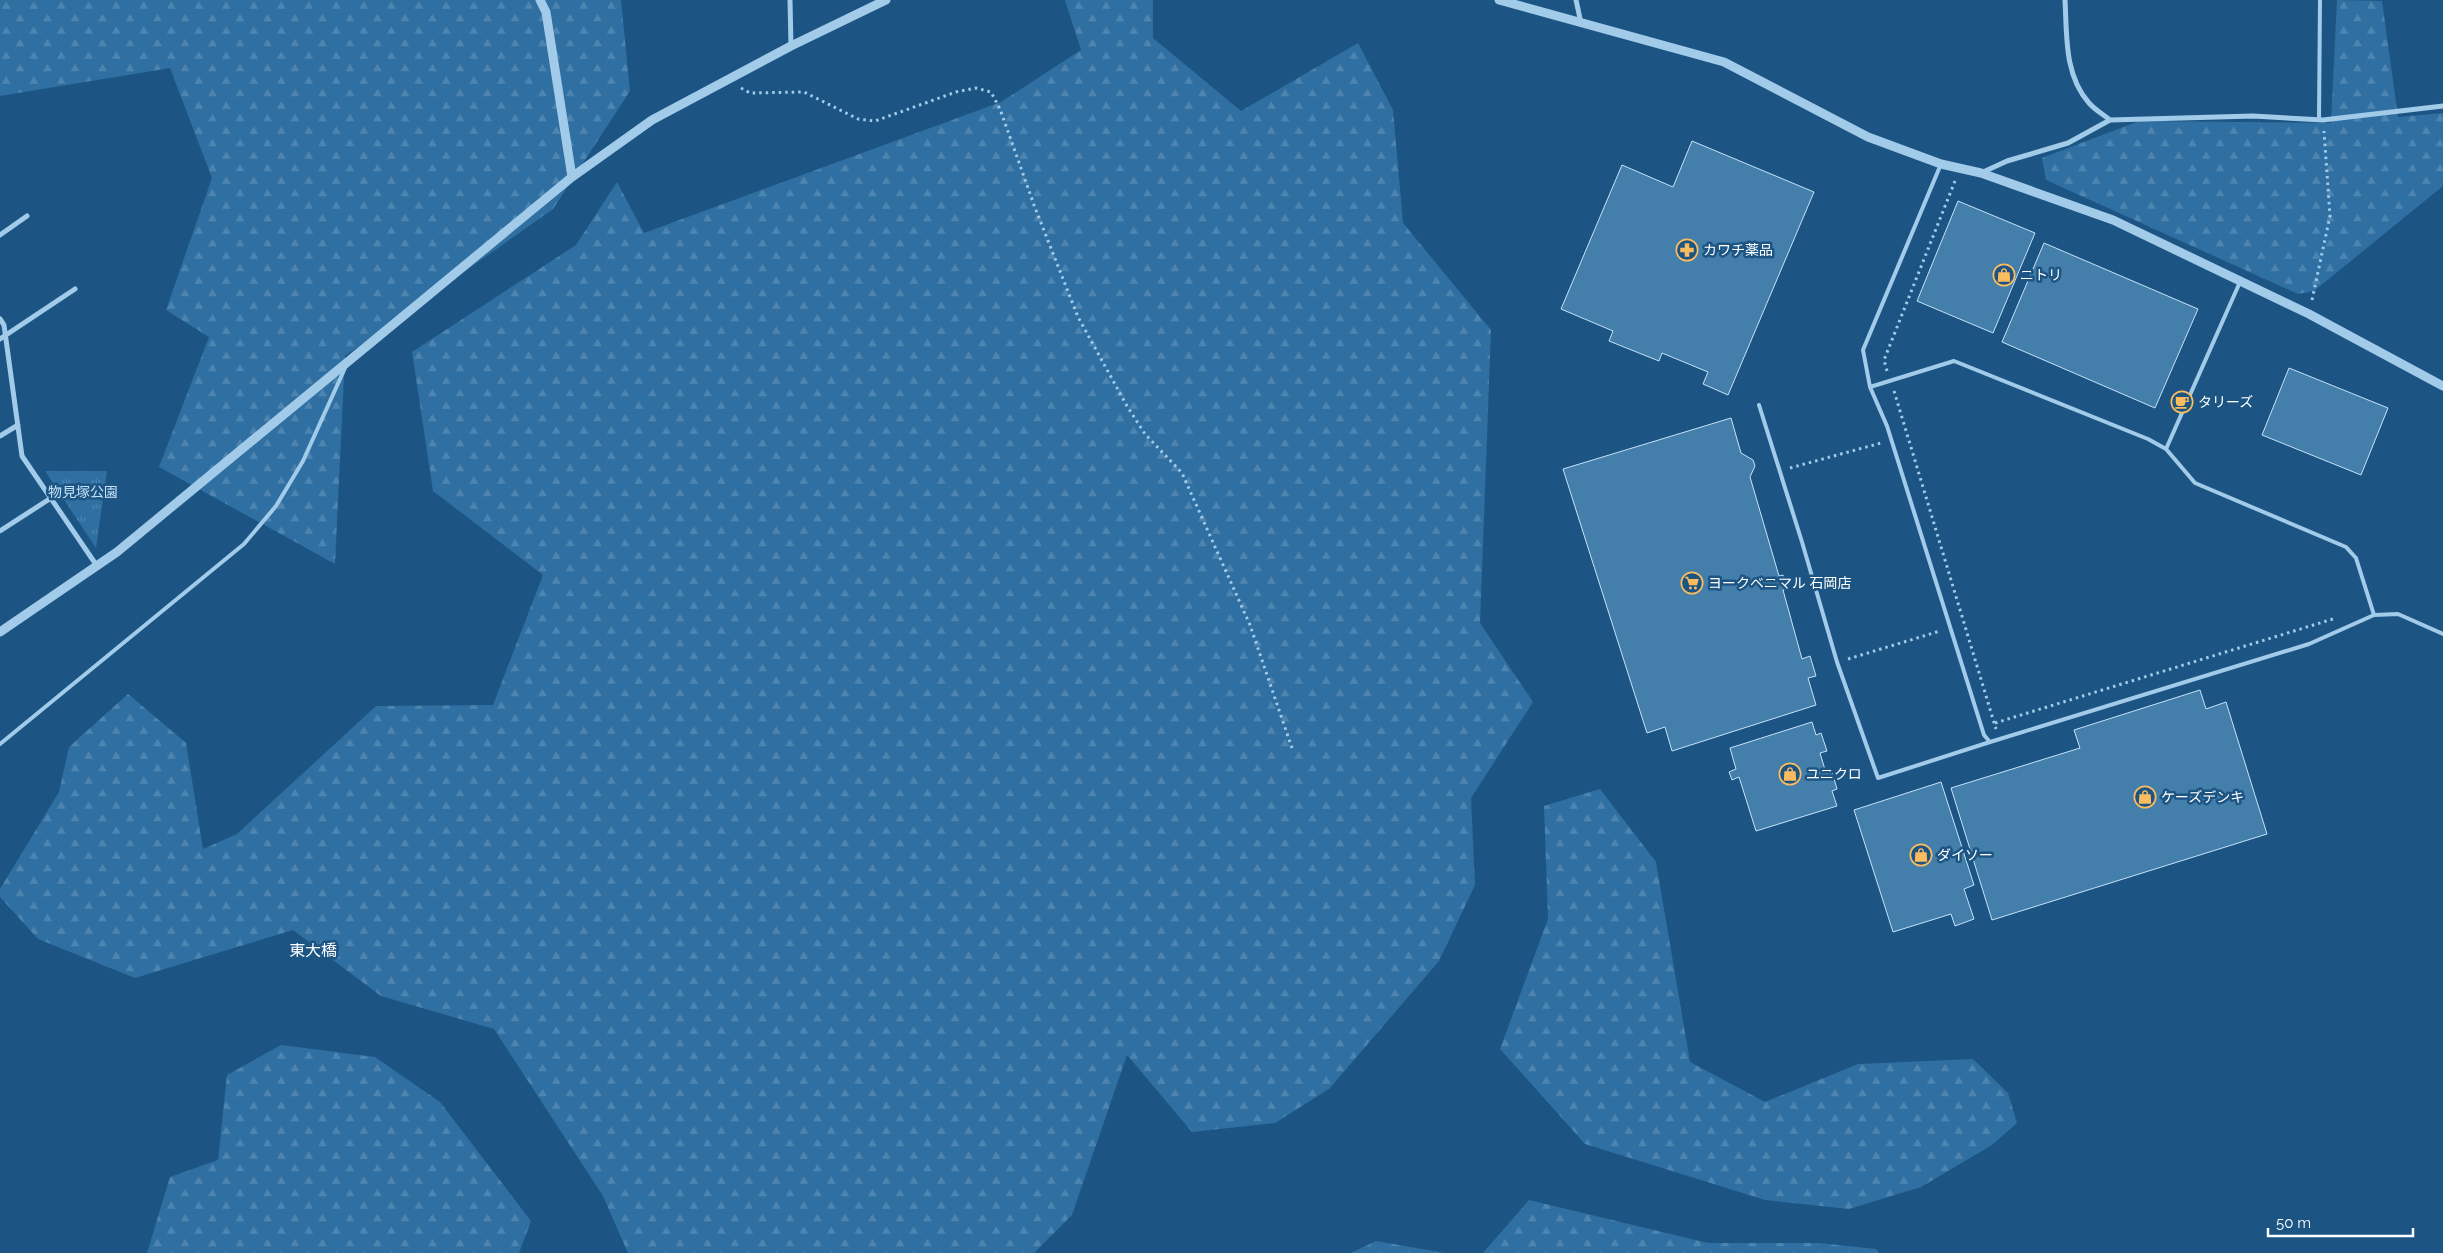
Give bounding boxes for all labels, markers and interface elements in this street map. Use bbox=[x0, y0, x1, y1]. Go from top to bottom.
pharmacy icon: カワチ薬品 bbox=[1675, 238, 1699, 262]
place label: カワチ薬品 bbox=[1703, 242, 1773, 258]
shop icon: ニトリ bbox=[1992, 263, 2016, 287]
place label: ニトリ bbox=[2020, 267, 2062, 283]
cafe icon: タリーズ bbox=[2170, 390, 2194, 414]
place label: タリーズ bbox=[2198, 394, 2253, 410]
park label: 物見塚公園 bbox=[48, 484, 118, 500]
supermarket icon: ヨークベニマル 石岡店 bbox=[1680, 571, 1704, 595]
place label: ヨークベニマル 石岡店 bbox=[1708, 575, 1852, 591]
shop icon: ユニクロ bbox=[1778, 762, 1802, 786]
place label: ユニクロ bbox=[1806, 766, 1862, 782]
shop icon: ケーズデンキ bbox=[2133, 785, 2157, 809]
place label: ケーズデンキ bbox=[2161, 789, 2244, 805]
shop icon: ダイソー bbox=[1909, 843, 1933, 867]
place label: ダイソー bbox=[1937, 847, 1993, 863]
district label: 東大橋 bbox=[289, 941, 337, 960]
scale bar bbox=[2268, 1206, 2413, 1238]
text: 50 m bbox=[2276, 1214, 2311, 1232]

